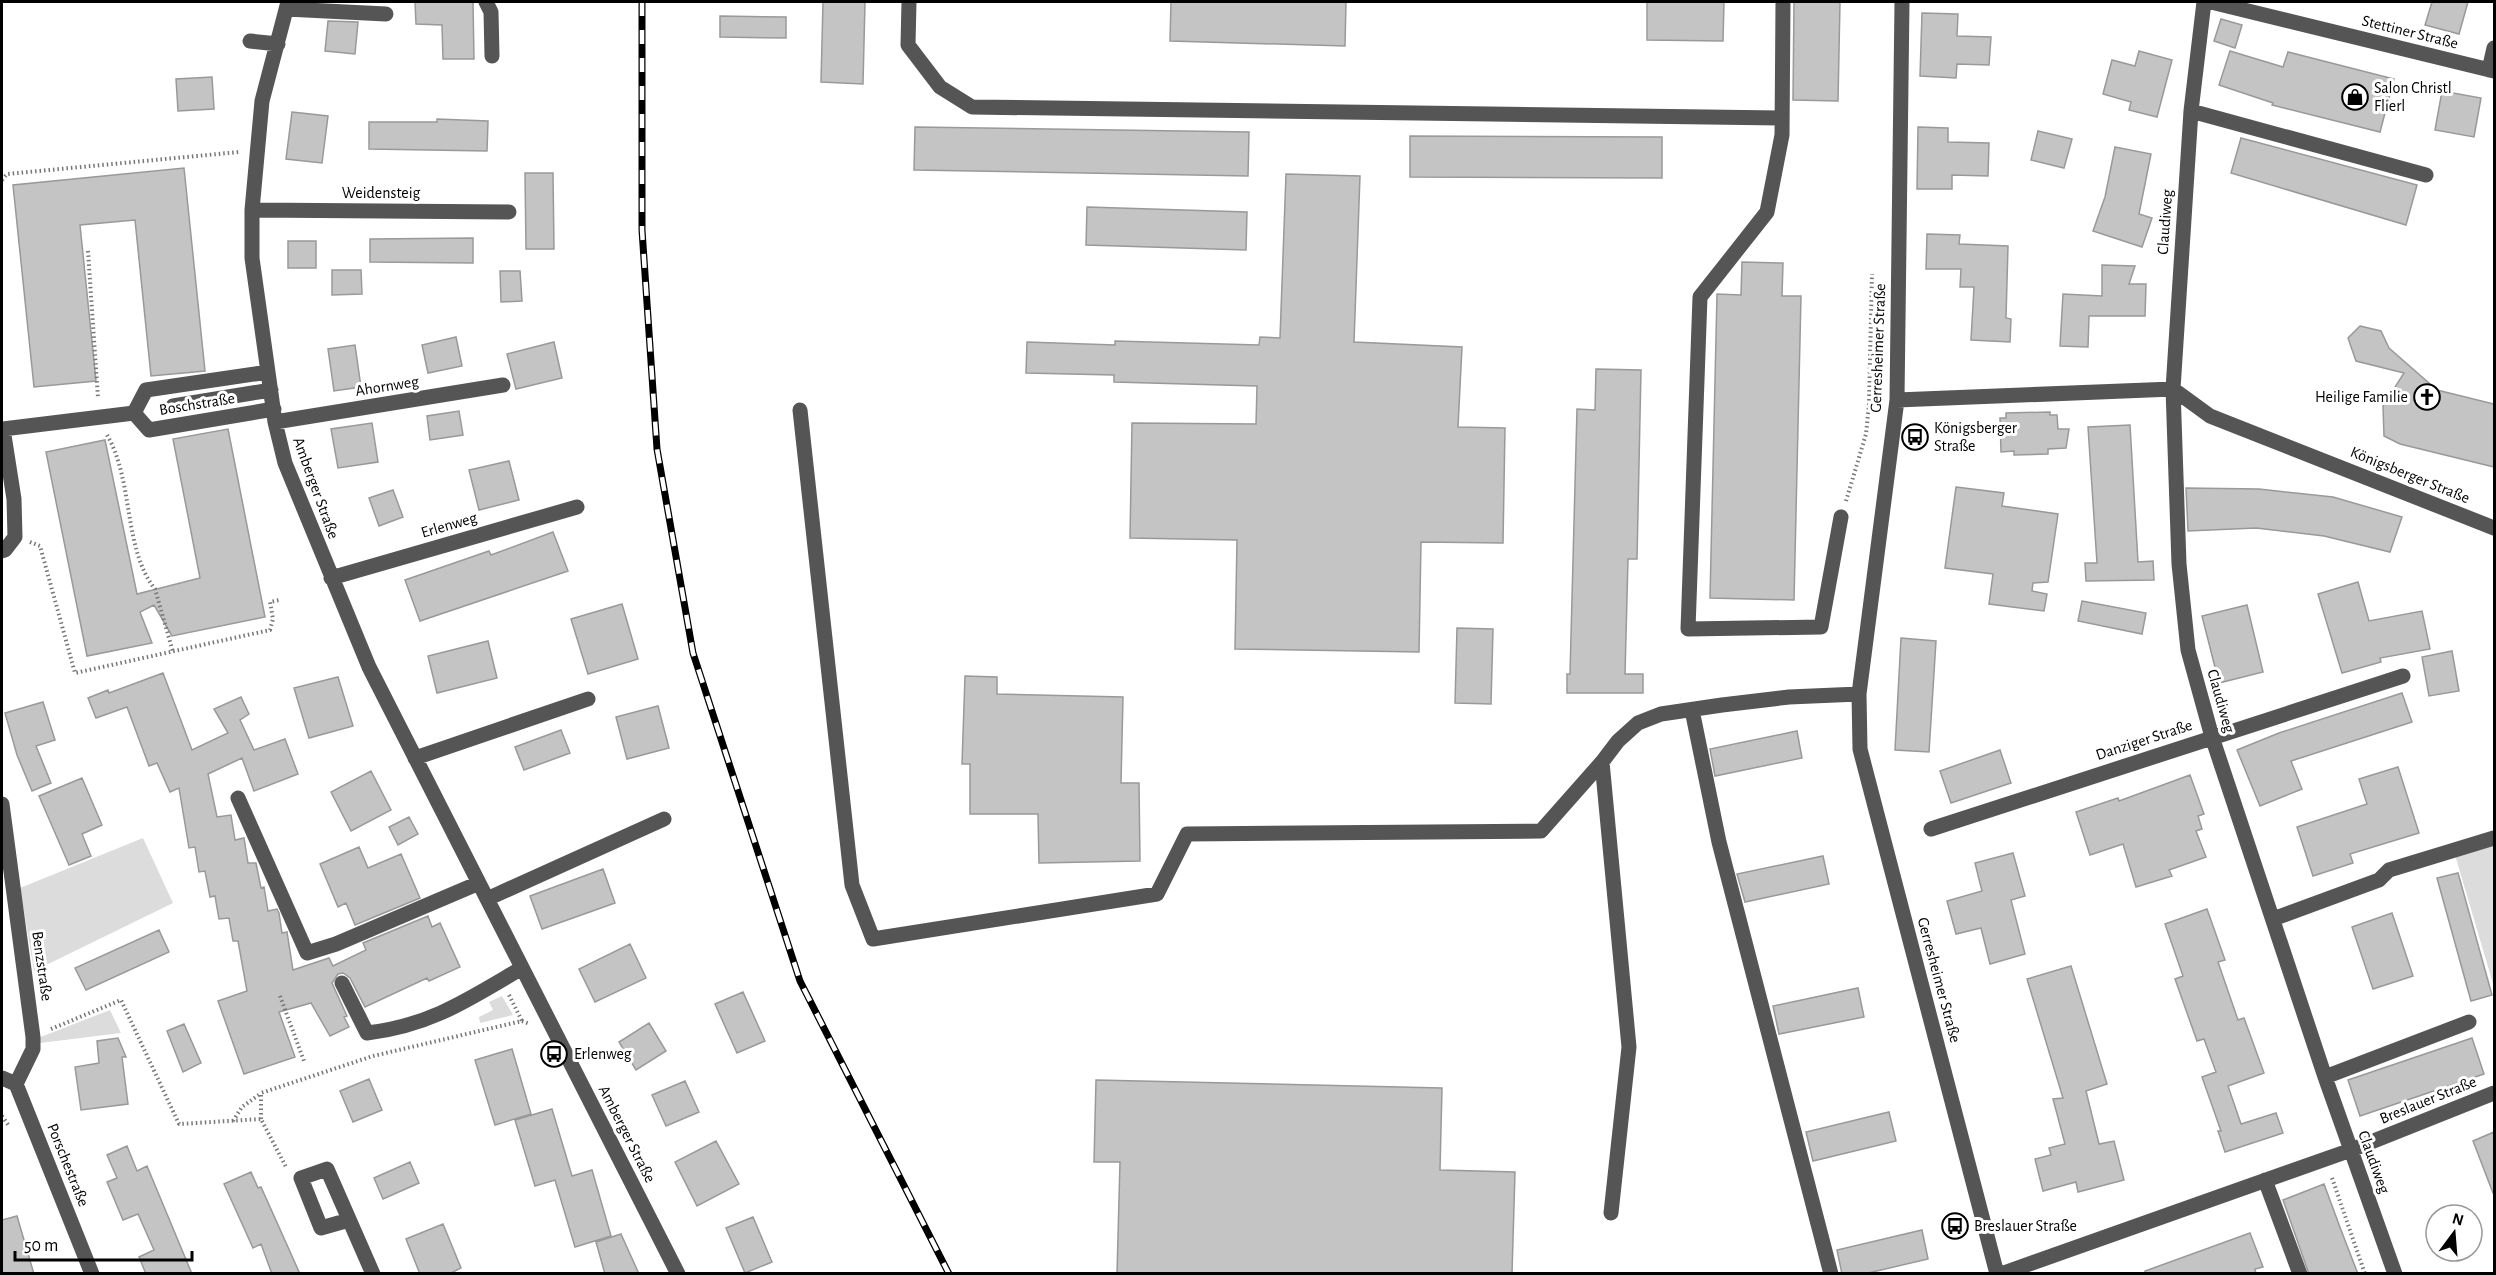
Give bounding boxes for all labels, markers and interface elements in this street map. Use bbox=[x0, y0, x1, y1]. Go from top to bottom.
street label: Stettiner Straße bbox=[2360, 12, 2460, 52]
place label: Salon Christl Flierl bbox=[2374, 80, 2452, 114]
shop icon: Salon Christl Flierl bbox=[2340, 82, 2370, 112]
street label: Weidensteig bbox=[342, 185, 421, 201]
street label: Claudiweg bbox=[2155, 189, 2175, 255]
street label: Gerresheimer Straße bbox=[1868, 283, 1888, 413]
street label: Ahornweg bbox=[354, 373, 420, 399]
church icon: Heilige Familie bbox=[2412, 382, 2442, 412]
place label: Heilige Familie bbox=[2315, 389, 2408, 405]
street label: Boschstraße bbox=[158, 390, 236, 418]
place label: Königsberger Straße bbox=[1934, 420, 2018, 454]
bus stop icon: Königsberger Straße bbox=[1900, 422, 1930, 452]
street label: Amberger Straße bbox=[290, 435, 342, 541]
street label: Königsberger Straße bbox=[2348, 444, 2472, 506]
street label: Erlenweg bbox=[419, 509, 479, 541]
street label: Claudiweg bbox=[2204, 667, 2238, 735]
street label: Danziger Straße bbox=[2094, 717, 2194, 763]
street label: Gerresheimer Straße bbox=[1915, 916, 1963, 1044]
street label: Benzstraße bbox=[29, 930, 55, 1002]
bus stop icon: Erlenweg bbox=[539, 1039, 569, 1069]
place label: Erlenweg bbox=[574, 1046, 632, 1062]
street label: Breslauer Straße bbox=[2377, 1073, 2479, 1127]
street label: Amberger Straße bbox=[596, 1083, 658, 1185]
street label: Porschestraße bbox=[44, 1121, 92, 1209]
street label: Claudiweg bbox=[2355, 1128, 2393, 1196]
north arrow bbox=[2424, 1203, 2484, 1263]
text: N bbox=[2450, 1210, 2465, 1229]
bus stop icon: Breslauer Straße bbox=[1940, 1211, 1970, 1241]
place label: Breslauer Straße bbox=[1974, 1218, 2077, 1234]
scale bar bbox=[15, 1224, 192, 1262]
text: 50 m bbox=[24, 1237, 58, 1255]

